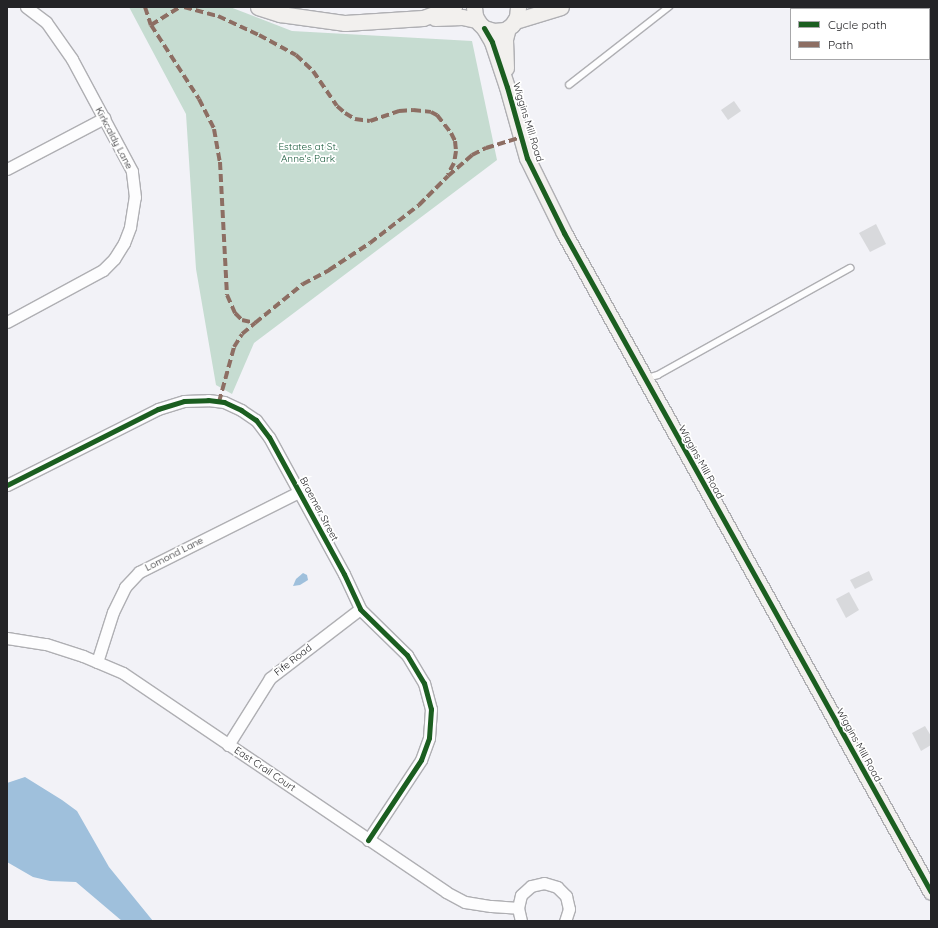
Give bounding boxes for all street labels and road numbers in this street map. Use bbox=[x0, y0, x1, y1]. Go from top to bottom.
street label: Wiggins Mill Road bbox=[510, 81, 546, 163]
street label: Kirkcaldy Lane bbox=[93, 105, 135, 171]
street label: Wiggins Mill Road bbox=[676, 423, 726, 501]
street label: Braemer Street bbox=[297, 475, 341, 543]
street label: Lomond Lane bbox=[143, 534, 205, 574]
street label: Fife Road bbox=[272, 642, 314, 678]
street label: Wiggins Mill Road bbox=[834, 706, 884, 784]
street label: East Crail Court bbox=[232, 744, 298, 794]

